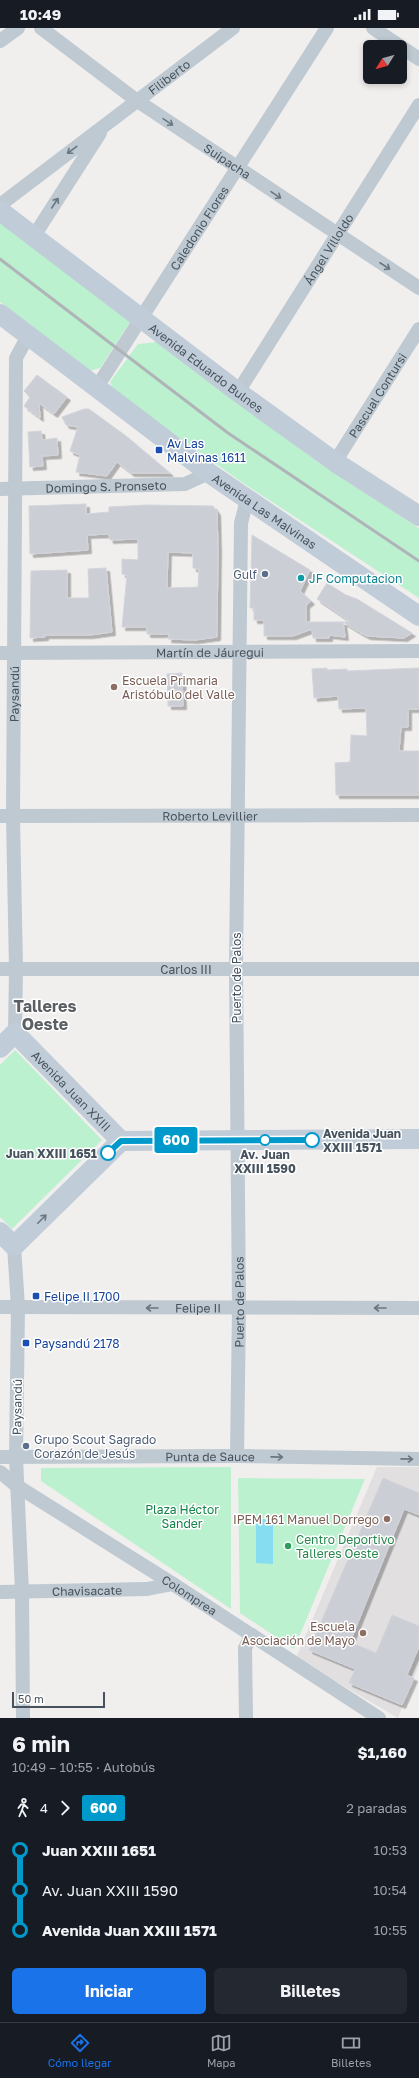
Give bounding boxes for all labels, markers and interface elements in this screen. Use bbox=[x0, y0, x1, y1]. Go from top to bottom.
text: 10:49 bbox=[20, 5, 61, 23]
north arrow bbox=[363, 40, 407, 84]
map controls bbox=[363, 40, 407, 84]
street label: Filiberto bbox=[145, 56, 193, 97]
one-way arrow bbox=[163, 118, 174, 126]
street label: Suipacha bbox=[201, 140, 254, 182]
one-way arrow bbox=[67, 146, 78, 154]
street label: Caledonio Flores bbox=[166, 183, 231, 273]
one-way arrow bbox=[271, 191, 282, 199]
one-way arrow bbox=[52, 197, 60, 209]
street label: Ángel Villoldo bbox=[300, 211, 356, 287]
one-way arrow bbox=[379, 262, 390, 270]
street label: Avenida Eduardo Bulnes bbox=[146, 320, 266, 415]
street label: Pascual Contursi bbox=[345, 350, 410, 440]
place label: Av Las Malvinas 1611 bbox=[167, 436, 246, 465]
marker: Av Las Malvinas 1611 bbox=[154, 445, 164, 455]
street label: Avenida Las Malvinas bbox=[210, 470, 320, 552]
street label: Domingo S. Pronseto bbox=[45, 477, 167, 495]
place label: Gulf bbox=[233, 567, 258, 582]
marker: Gulf bbox=[260, 569, 270, 579]
place label: JF Computacion bbox=[309, 571, 402, 586]
marker: JF Computacion bbox=[296, 573, 306, 583]
street label: Martín de Jáuregui bbox=[156, 644, 264, 660]
street label: Paysandú bbox=[6, 666, 21, 722]
place label: Escuela Primaria Aristóbulo del Valle bbox=[122, 673, 235, 702]
marker: Escuela Primaria Aristóbulo del Valle bbox=[109, 682, 119, 692]
street label: Roberto Levillier bbox=[162, 808, 258, 823]
street label: Puerto de Palos bbox=[229, 932, 244, 1024]
street label: Carlos III bbox=[160, 962, 212, 977]
district label: Talleres Oeste bbox=[14, 996, 76, 1034]
street label: Avenida Juan XXIII bbox=[29, 1047, 114, 1134]
place label: Avenida Juan XXIII 1571 bbox=[323, 1126, 401, 1155]
line badge: 600 bbox=[153, 1127, 199, 1153]
text: 600 bbox=[162, 1131, 190, 1148]
marker: Avenida Juan XXIII 1571 bbox=[304, 1132, 320, 1148]
marker: Av. Juan XXIII 1590 bbox=[259, 1134, 271, 1146]
marker: Juan XXIII 1651 bbox=[100, 1145, 116, 1161]
place label: Juan XXIII 1651 bbox=[6, 1146, 97, 1161]
place label: Av. Juan XXIII 1590 bbox=[234, 1147, 296, 1176]
one-way arrow bbox=[37, 1214, 47, 1224]
street label: Puerto de Palos bbox=[231, 1256, 247, 1348]
place label: Felipe II 1700 bbox=[44, 1289, 120, 1304]
marker: Felipe II 1700 bbox=[31, 1291, 41, 1301]
street label: Felipe II bbox=[175, 1300, 221, 1315]
one-way arrow bbox=[146, 1304, 159, 1312]
one-way arrow bbox=[374, 1304, 387, 1312]
place label: Paysandú 2178 bbox=[34, 1336, 120, 1351]
marker: Paysandú 2178 bbox=[21, 1338, 31, 1348]
street label: Paysandú bbox=[9, 1379, 25, 1435]
place label: Grupo Scout Sagrado Corazón de Jesús bbox=[34, 1432, 156, 1461]
marker: Grupo Scout Sagrado Corazón de Jesús bbox=[21, 1441, 31, 1451]
street label: Punta de Sauce bbox=[165, 1448, 255, 1464]
one-way arrow bbox=[270, 1453, 283, 1461]
one-way arrow bbox=[400, 1455, 413, 1463]
park label: Plaza Héctor Sander bbox=[145, 1502, 219, 1531]
place label: IPEM 161 Manuel Dorrego bbox=[233, 1512, 379, 1527]
marker: IPEM 161 Manuel Dorrego bbox=[382, 1514, 392, 1524]
place label: Centro Deportivo Talleres Oeste bbox=[296, 1532, 395, 1561]
marker: Centro Deportivo Talleres Oeste bbox=[283, 1541, 293, 1551]
street label: Colomprea bbox=[159, 1571, 220, 1618]
street label: Chavisacate bbox=[52, 1582, 122, 1598]
place label: Escuela Asociación de Mayo bbox=[242, 1619, 355, 1648]
marker: Escuela Asociación de Mayo bbox=[358, 1628, 368, 1638]
scale bar bbox=[12, 1690, 105, 1709]
text: 50 m bbox=[18, 1692, 44, 1705]
text: 6 min bbox=[12, 1730, 70, 1757]
text: $1,160 bbox=[357, 1743, 407, 1761]
text: 10:49 – 10:55 · Autobús bbox=[12, 1759, 155, 1775]
icon: walk bbox=[12, 1797, 34, 1819]
icon: forward bbox=[54, 1797, 76, 1819]
text: 600 bbox=[90, 1799, 117, 1816]
text: 4 bbox=[40, 1800, 48, 1816]
text: 2 paradas bbox=[346, 1800, 407, 1816]
text: Juan XXIII 1651 bbox=[42, 1841, 156, 1859]
text: 10:53 bbox=[374, 1842, 407, 1858]
text: Av. Juan XXIII 1590 bbox=[42, 1881, 178, 1899]
text: 10:54 bbox=[373, 1882, 407, 1898]
text: Avenida Juan XXIII 1571 bbox=[42, 1921, 217, 1939]
text: 10:55 bbox=[374, 1922, 407, 1938]
button: Iniciar bbox=[12, 1968, 206, 2014]
button: Billetes bbox=[214, 1968, 407, 2014]
tab: Cómo llegar bbox=[48, 2032, 111, 2069]
tab: Mapa bbox=[207, 2032, 236, 2069]
tab: Billetes bbox=[331, 2032, 371, 2069]

